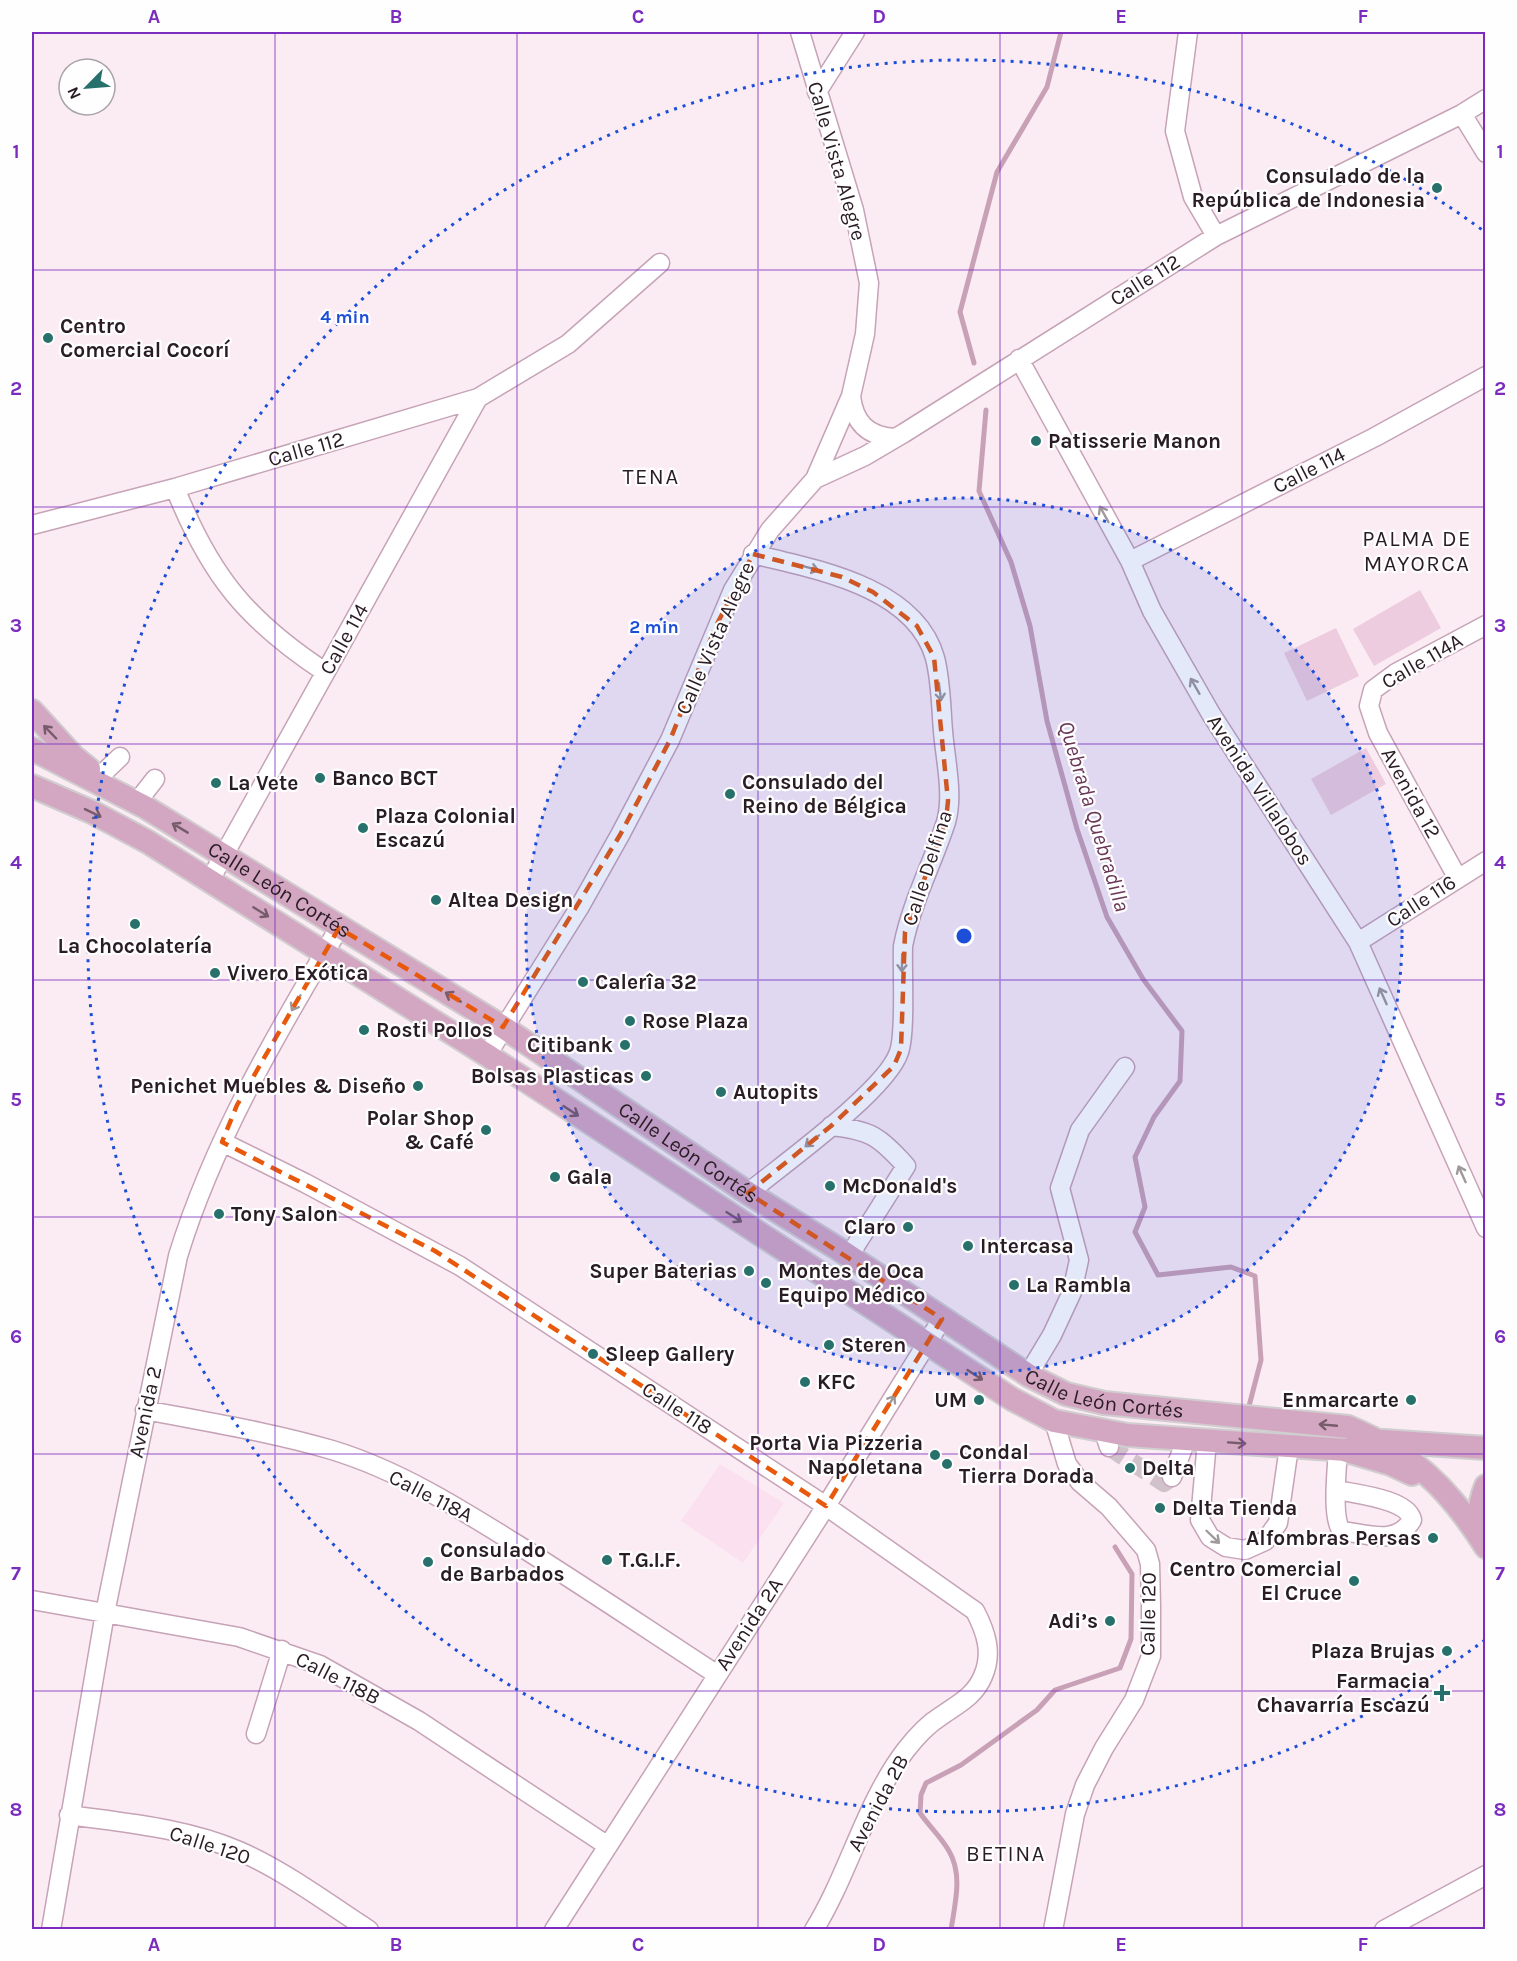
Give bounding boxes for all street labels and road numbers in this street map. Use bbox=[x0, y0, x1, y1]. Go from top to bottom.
street label: Calle Vista Alegre bbox=[803, 79, 871, 243]
street label: Calle 112 bbox=[1106, 249, 1184, 311]
street label: Calle 112 bbox=[265, 427, 347, 471]
street label: Calle 114 bbox=[1269, 442, 1349, 498]
street label: Calle Vista Alegre bbox=[671, 558, 759, 718]
street label: Calle 114 bbox=[315, 599, 373, 679]
street label: Calle 114A bbox=[1377, 628, 1467, 694]
street label: Avenida Villalobos bbox=[1202, 710, 1318, 870]
street label: Avenida 12 bbox=[1376, 743, 1446, 843]
street label: Calle Delfina bbox=[897, 807, 957, 929]
street label: Calle León Cortés bbox=[204, 837, 356, 943]
street label: Calle 116 bbox=[1382, 870, 1460, 932]
street label: Calle León Cortés bbox=[614, 1097, 762, 1208]
street label: Calle León Cortés bbox=[1021, 1363, 1185, 1423]
street label: Avenida 2 bbox=[124, 1364, 166, 1460]
street label: Calle 118 bbox=[637, 1376, 717, 1440]
street label: Calle 118A bbox=[385, 1465, 477, 1527]
street label: Calle 120 bbox=[1135, 1572, 1161, 1656]
street label: Avenida 2A bbox=[710, 1573, 788, 1675]
street label: Calle 118B bbox=[292, 1646, 384, 1710]
street label: Avenida 2B bbox=[843, 1751, 913, 1855]
street label: Calle 120 bbox=[167, 1821, 253, 1869]

